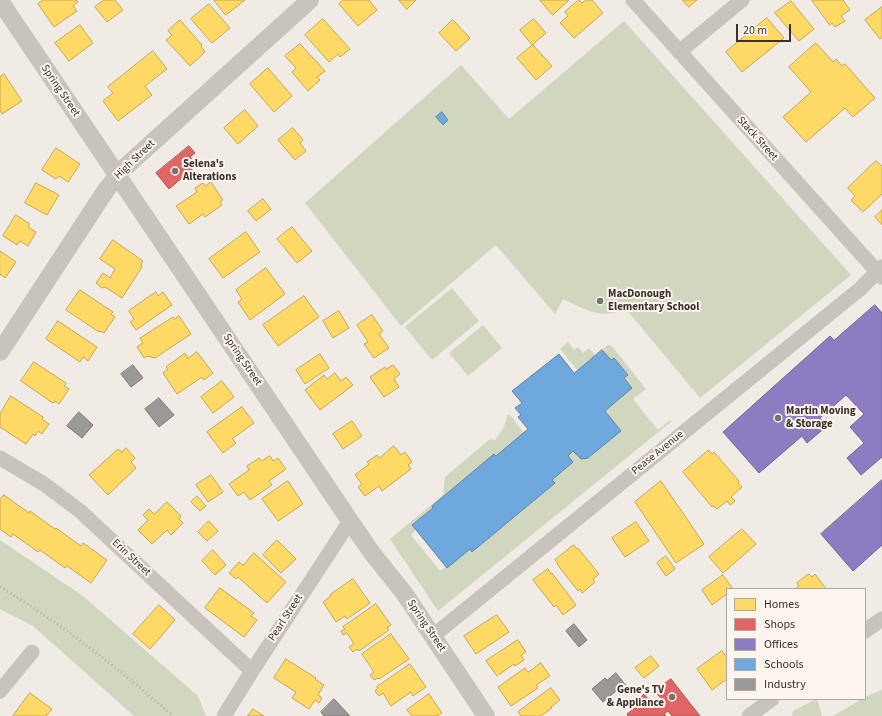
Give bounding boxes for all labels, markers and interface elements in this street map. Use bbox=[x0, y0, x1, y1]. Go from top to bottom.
scale bar bbox=[738, 16, 793, 42]
text: 20 m bbox=[743, 22, 767, 39]
street label: Spring Street bbox=[38, 63, 82, 119]
street label: Stack Street bbox=[734, 114, 780, 164]
street label: High Street bbox=[112, 137, 158, 183]
place label: Selena's Alterations bbox=[183, 158, 236, 184]
marker: Selena's Alterations bbox=[170, 166, 180, 176]
place label: MacDonough Elementary School bbox=[608, 288, 699, 314]
marker: MacDonough Elementary School bbox=[595, 296, 605, 306]
street label: Spring Street bbox=[220, 332, 264, 388]
place label: Martin Moving & Storage bbox=[786, 405, 856, 431]
marker: Martin Moving & Storage bbox=[773, 413, 783, 423]
street label: Pease Avenue bbox=[629, 428, 687, 478]
street label: Erin Street bbox=[109, 537, 153, 579]
legend bbox=[726, 588, 866, 700]
street label: Pearl Street bbox=[266, 592, 306, 644]
text: Homes bbox=[764, 596, 799, 613]
street label: Spring Street bbox=[404, 598, 448, 654]
text: Shops bbox=[764, 616, 795, 633]
text: Offices bbox=[764, 636, 798, 653]
text: Schools bbox=[764, 656, 804, 673]
text: Industry bbox=[764, 676, 806, 693]
place label: Gene's TV & Appliance bbox=[607, 684, 664, 710]
marker: Gene's TV & Appliance bbox=[667, 692, 677, 702]

